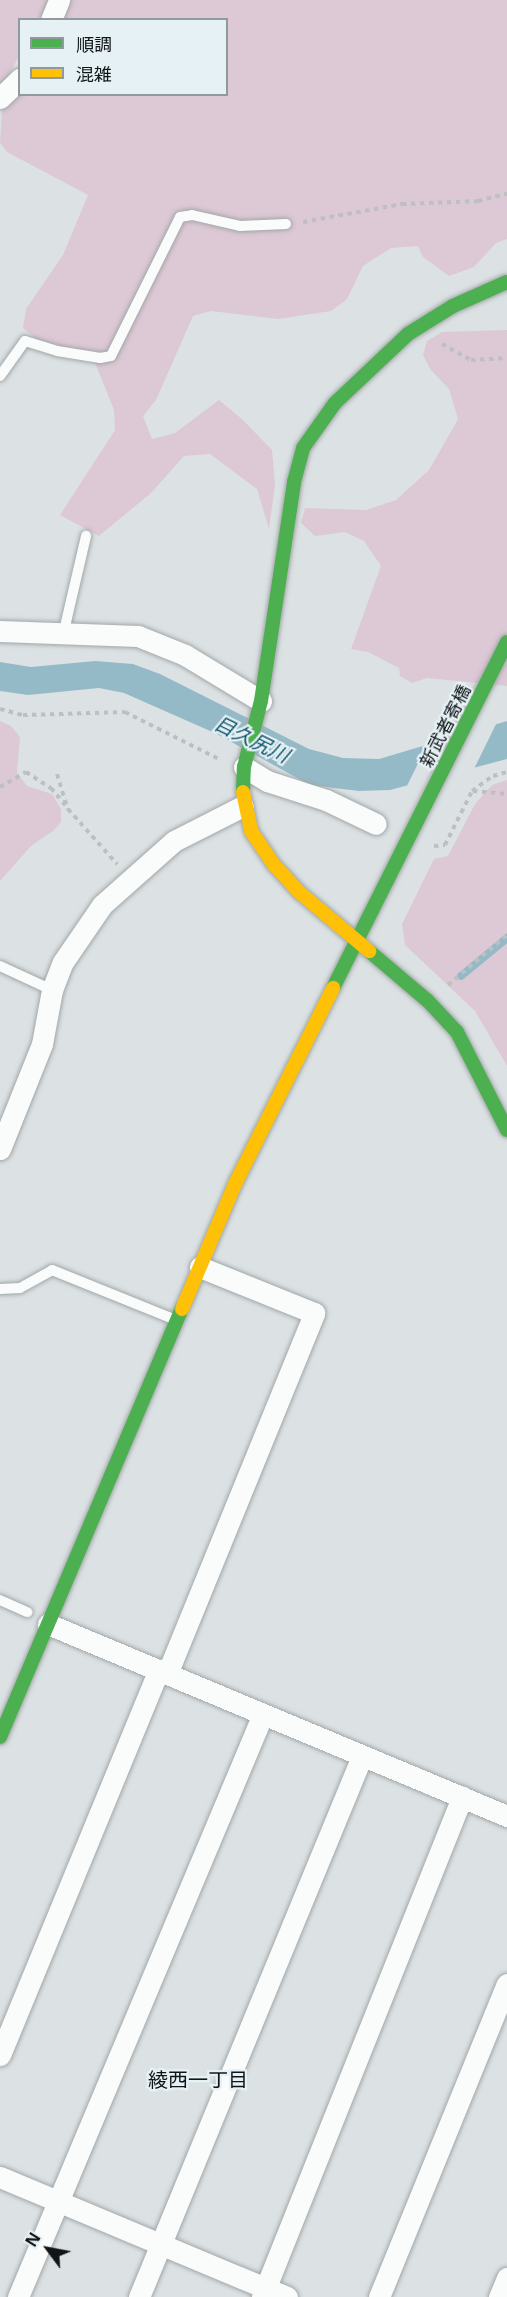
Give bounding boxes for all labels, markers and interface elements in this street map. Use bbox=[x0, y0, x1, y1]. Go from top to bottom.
legend bbox=[18, 18, 228, 96]
text: 順調 bbox=[76, 32, 112, 56]
text: 混雑 bbox=[76, 62, 112, 86]
street label: 新武者寄橋 bbox=[415, 681, 475, 771]
water label: 目久尻川 bbox=[211, 711, 293, 767]
district label: 綾西一丁目 bbox=[148, 2067, 248, 2091]
north arrow bbox=[18, 2219, 78, 2279]
text: N bbox=[20, 2228, 46, 2251]

